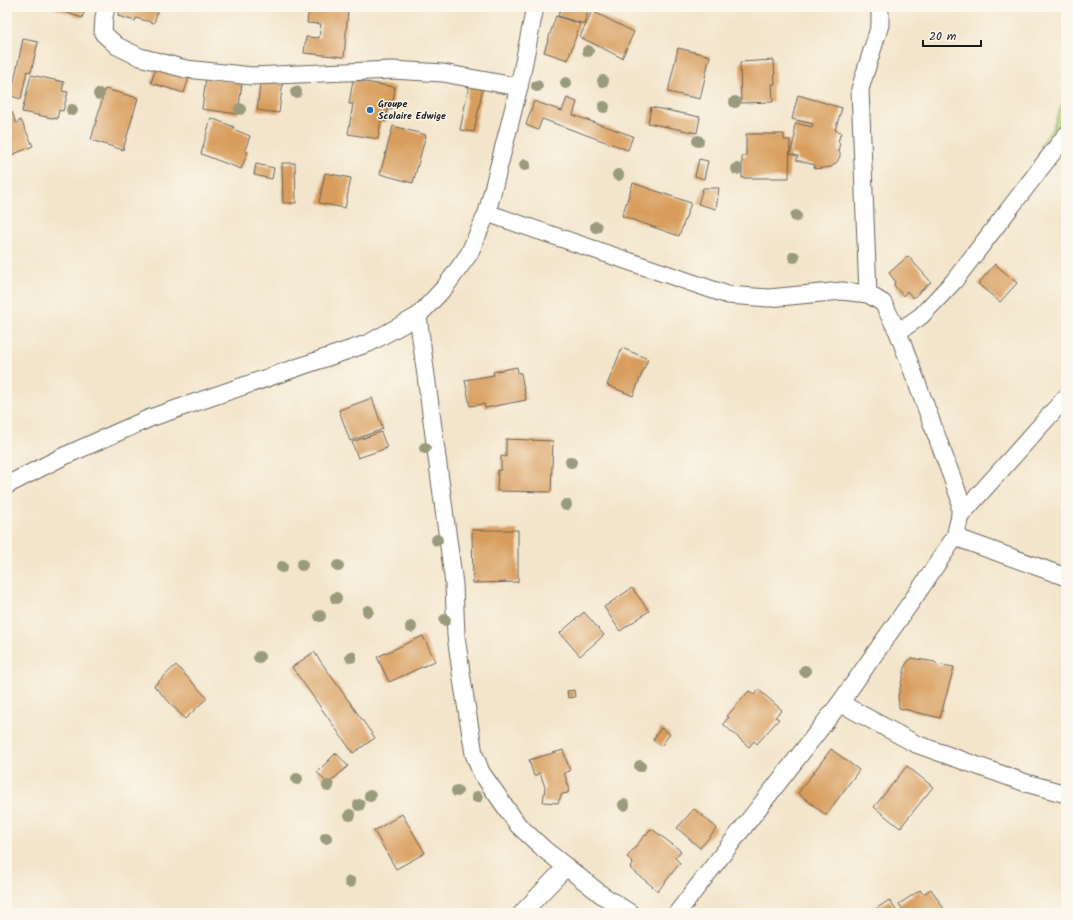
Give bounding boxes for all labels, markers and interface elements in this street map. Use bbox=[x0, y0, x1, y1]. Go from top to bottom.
scale bar bbox=[923, 22, 981, 48]
text: 20 m bbox=[929, 27, 957, 46]
place label: Groupe Scolaire Edwige bbox=[378, 96, 446, 124]
marker: Groupe Scolaire Edwige bbox=[365, 105, 375, 115]

